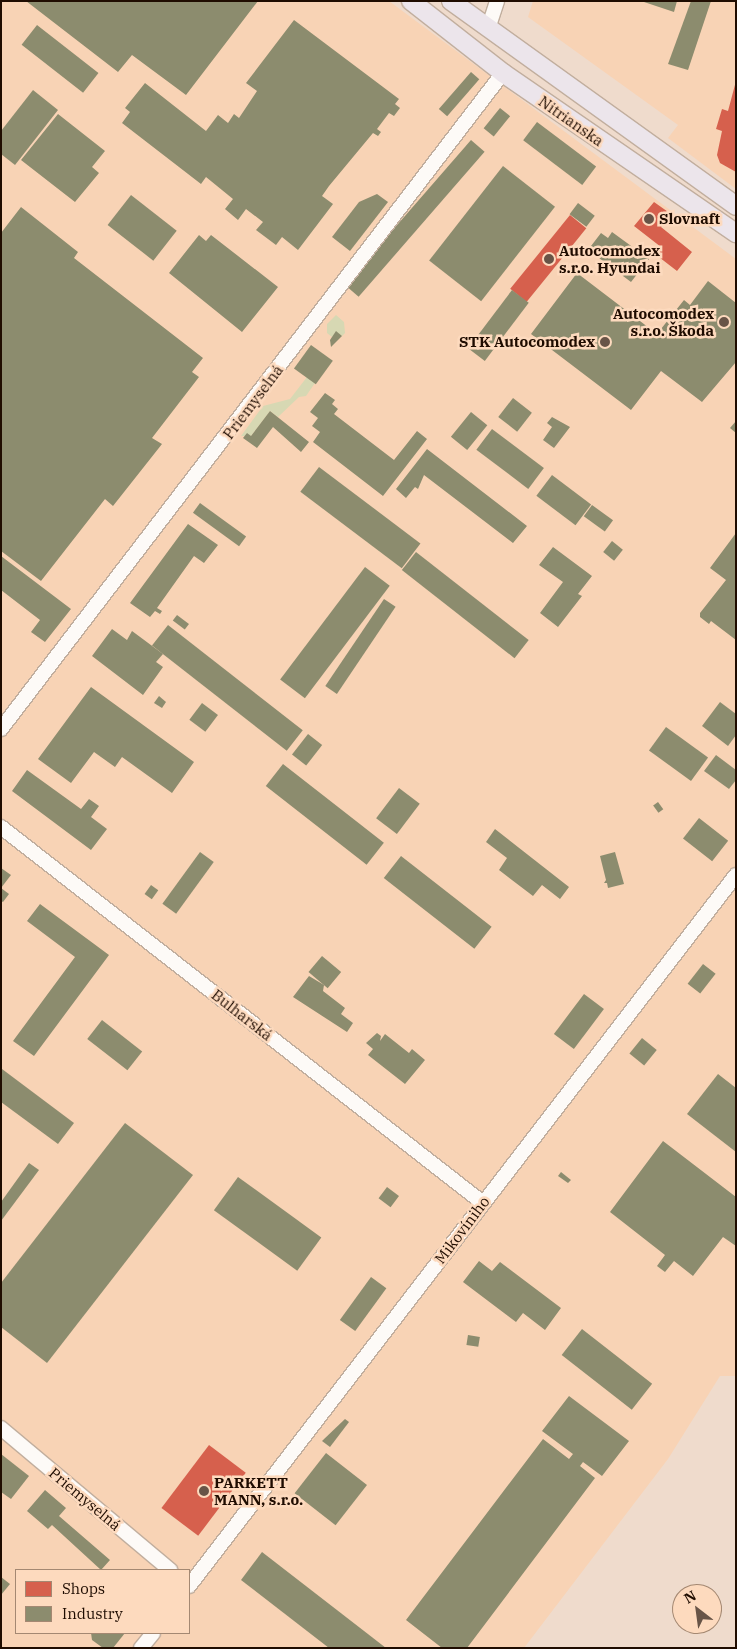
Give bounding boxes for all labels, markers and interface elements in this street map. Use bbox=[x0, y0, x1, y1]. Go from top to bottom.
street label: Nitrianska bbox=[535, 92, 607, 150]
place label: Slovnaft bbox=[659, 210, 720, 228]
marker: Slovnaft bbox=[643, 213, 655, 225]
place label: Autocomodex s.r.o. Hyundai bbox=[559, 241, 660, 276]
marker: Autocomodex s.r.o. Hyundai bbox=[543, 253, 555, 265]
place label: Autocomodex s.r.o. Škoda bbox=[613, 304, 714, 339]
marker: Autocomodex s.r.o. Škoda bbox=[718, 316, 730, 328]
place label: STK Autocomodex bbox=[459, 333, 595, 351]
marker: STK Autocomodex bbox=[599, 336, 611, 348]
street label: Priemyselná bbox=[219, 361, 287, 443]
street label: Bulharská bbox=[208, 986, 276, 1044]
street label: Mikovíniho bbox=[431, 1193, 493, 1267]
street label: Priemyselná bbox=[45, 1464, 125, 1534]
place label: PARKETT MANN, s.r.o. bbox=[214, 1473, 303, 1508]
marker: PARKETT MANN, s.r.o. bbox=[198, 1485, 210, 1497]
legend bbox=[15, 1569, 190, 1634]
text: Shops bbox=[62, 1579, 105, 1598]
north arrow bbox=[672, 1584, 722, 1634]
text: N bbox=[681, 1586, 699, 1607]
text: Industry bbox=[62, 1604, 123, 1623]

